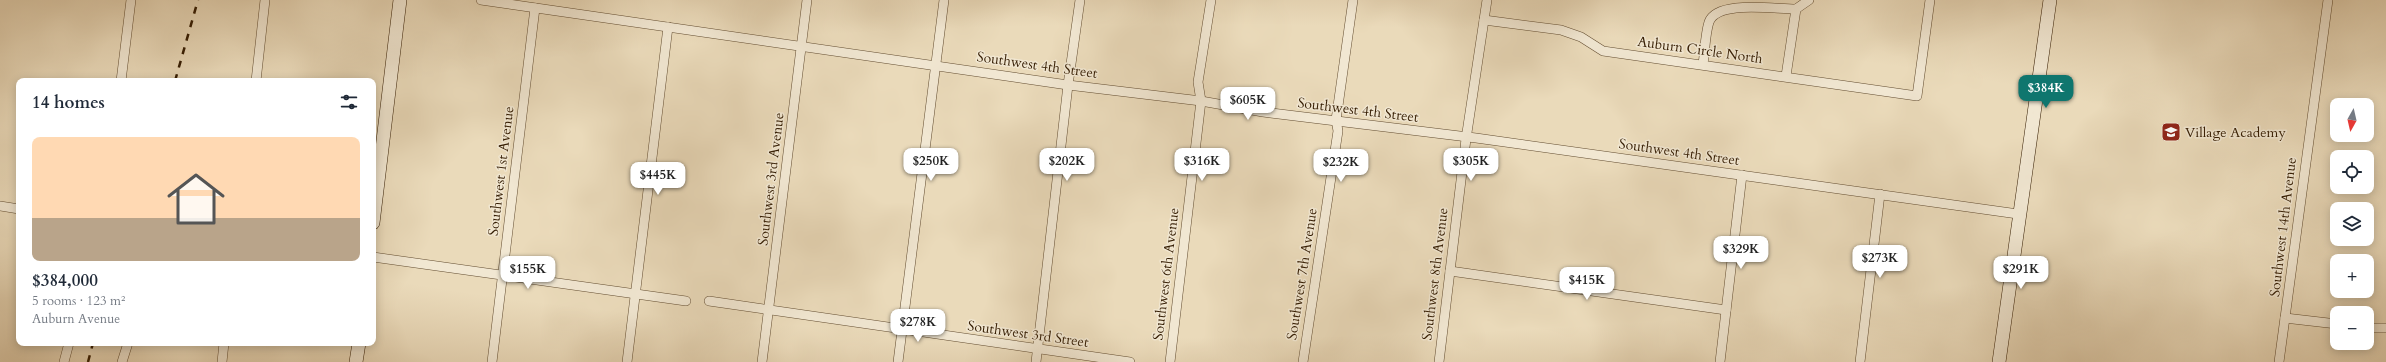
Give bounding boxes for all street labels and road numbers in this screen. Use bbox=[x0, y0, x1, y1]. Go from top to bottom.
street label: Auburn Circle North bbox=[1636, 32, 1764, 68]
street label: Southwest 4th Street bbox=[975, 47, 1099, 83]
street label: Southwest 4th Street bbox=[1297, 93, 1420, 127]
street label: Southwest 1st Avenue bbox=[484, 105, 518, 237]
street label: Southwest 3rd Avenue bbox=[753, 111, 789, 247]
street label: Southwest 4th Street bbox=[1617, 134, 1741, 170]
street label: Southwest 14th Avenue bbox=[2265, 156, 2301, 298]
street label: Southwest 6th Avenue bbox=[1148, 207, 1184, 341]
street label: Southwest 7th Avenue bbox=[1282, 207, 1322, 341]
street label: Southwest 8th Avenue bbox=[1417, 207, 1453, 341]
street label: Southwest 3rd Street bbox=[966, 316, 1090, 352]

